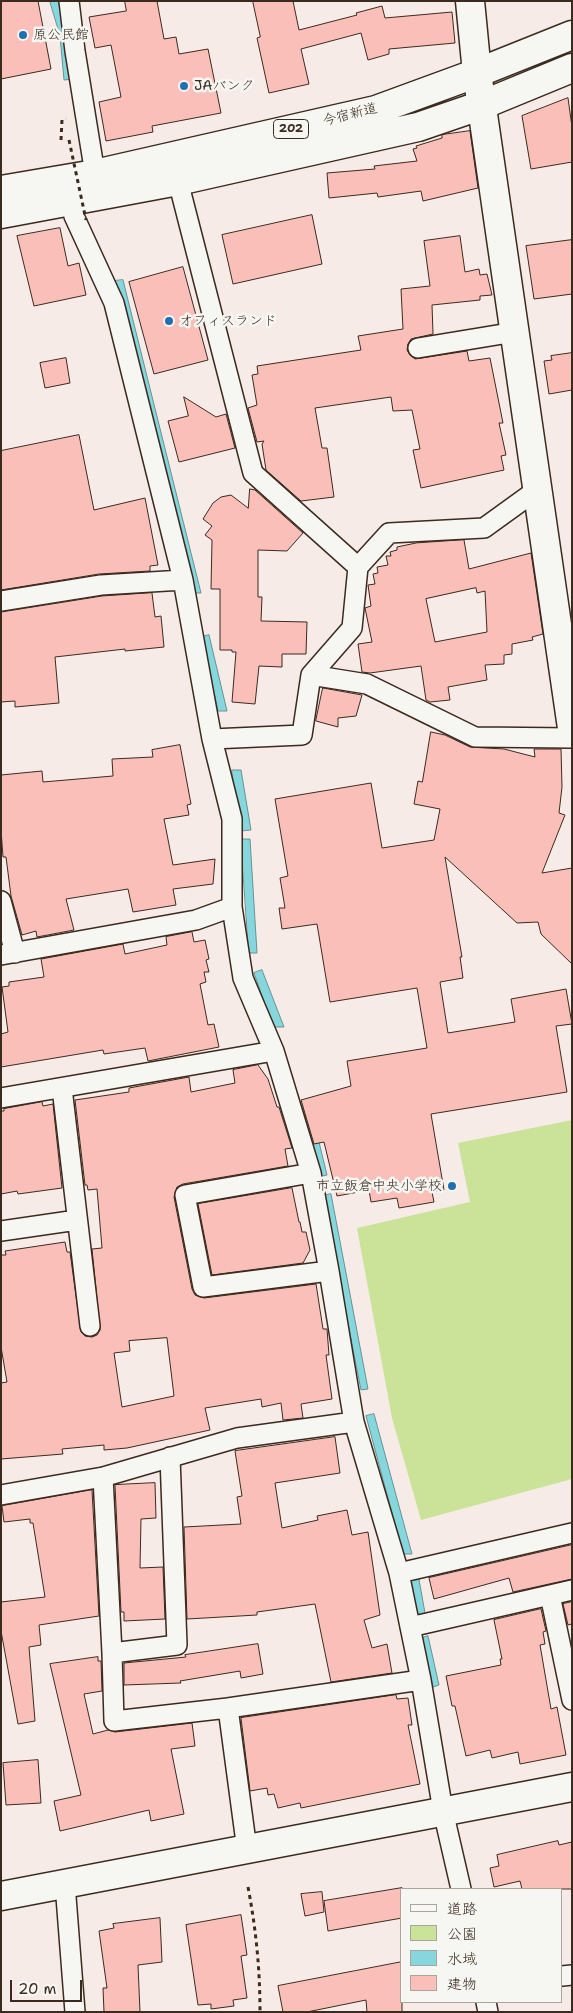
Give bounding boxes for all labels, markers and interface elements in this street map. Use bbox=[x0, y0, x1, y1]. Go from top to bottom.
place label: 原公民館 bbox=[33, 27, 89, 43]
marker: 原公民館 bbox=[17, 29, 29, 41]
place label: JAバンク bbox=[194, 78, 254, 94]
marker: JAバンク bbox=[178, 80, 190, 92]
street label: 今宿新道 bbox=[321, 100, 379, 130]
road number: 202 bbox=[274, 120, 308, 138]
place label: オフィスランド bbox=[179, 313, 277, 329]
marker: オフィスランド bbox=[163, 315, 175, 327]
place label: 市立飯倉中央小学校 bbox=[316, 1178, 442, 1194]
marker: 市立飯倉中央小学校 bbox=[446, 1180, 458, 1192]
legend bbox=[400, 1888, 563, 2003]
text: 道路 bbox=[447, 1899, 477, 1919]
text: 公園 bbox=[447, 1924, 477, 1944]
text: 水域 bbox=[447, 1949, 477, 1969]
scale bar bbox=[12, 1970, 85, 2002]
text: 建物 bbox=[447, 1974, 477, 1994]
text: 20 m bbox=[18, 1979, 57, 1999]

